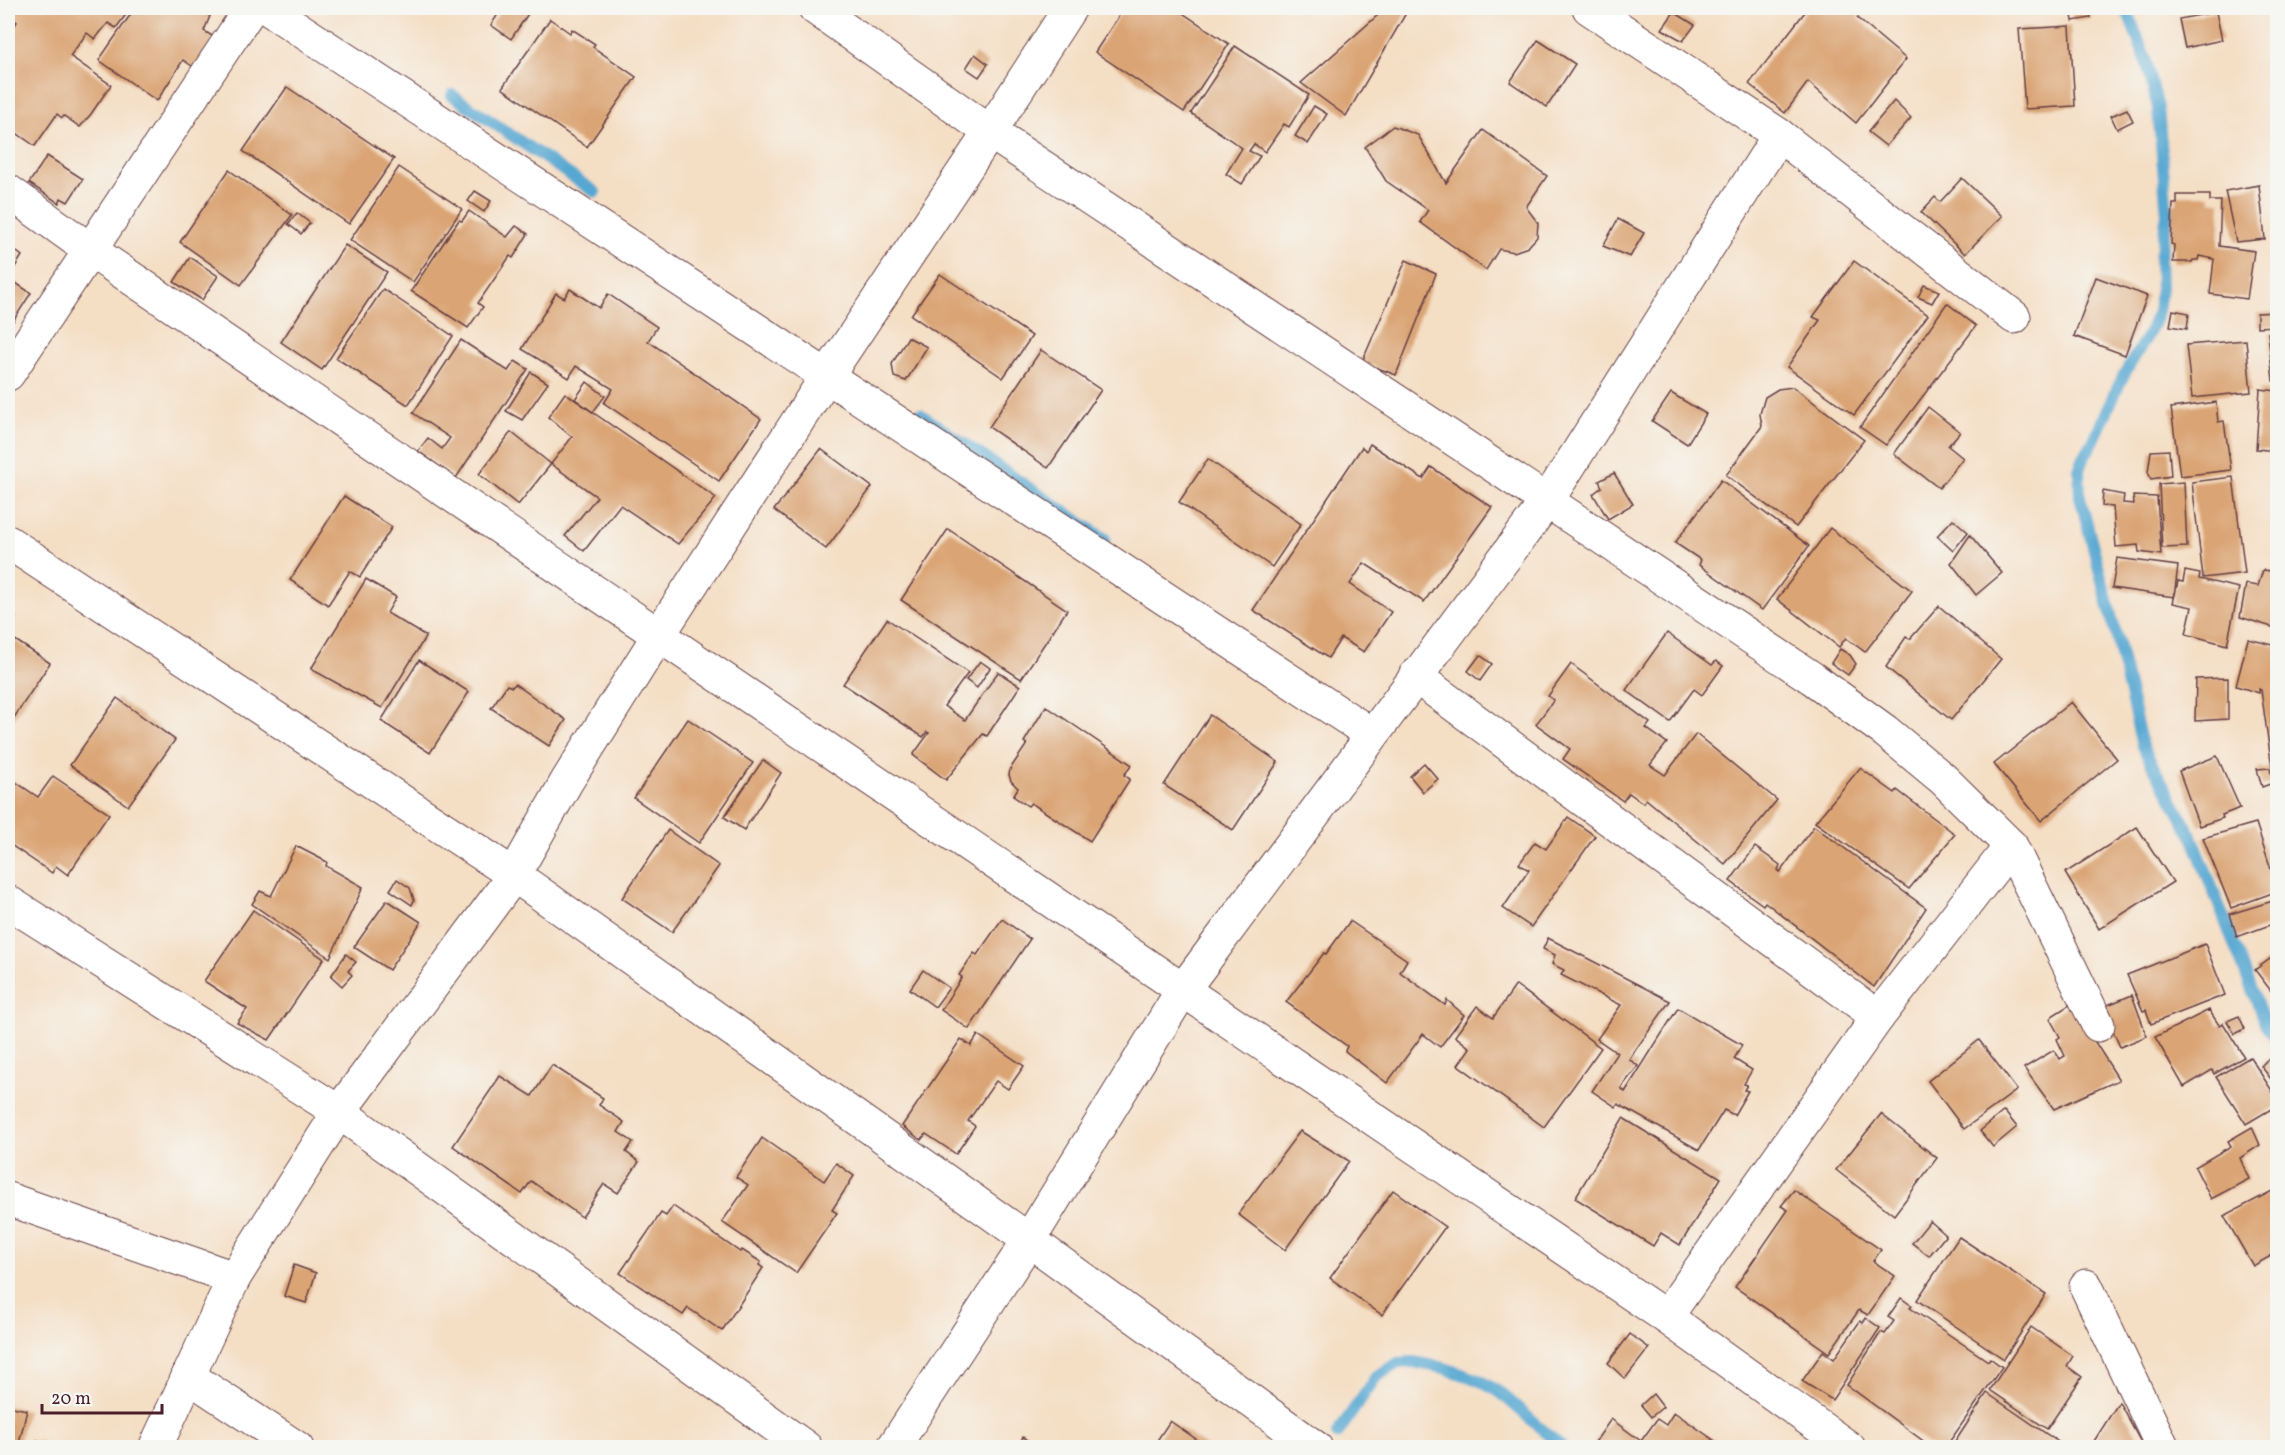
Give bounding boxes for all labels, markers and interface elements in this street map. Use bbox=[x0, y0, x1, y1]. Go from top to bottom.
scale bar bbox=[42, 1377, 162, 1415]
text: 20 m bbox=[51, 1387, 91, 1412]

